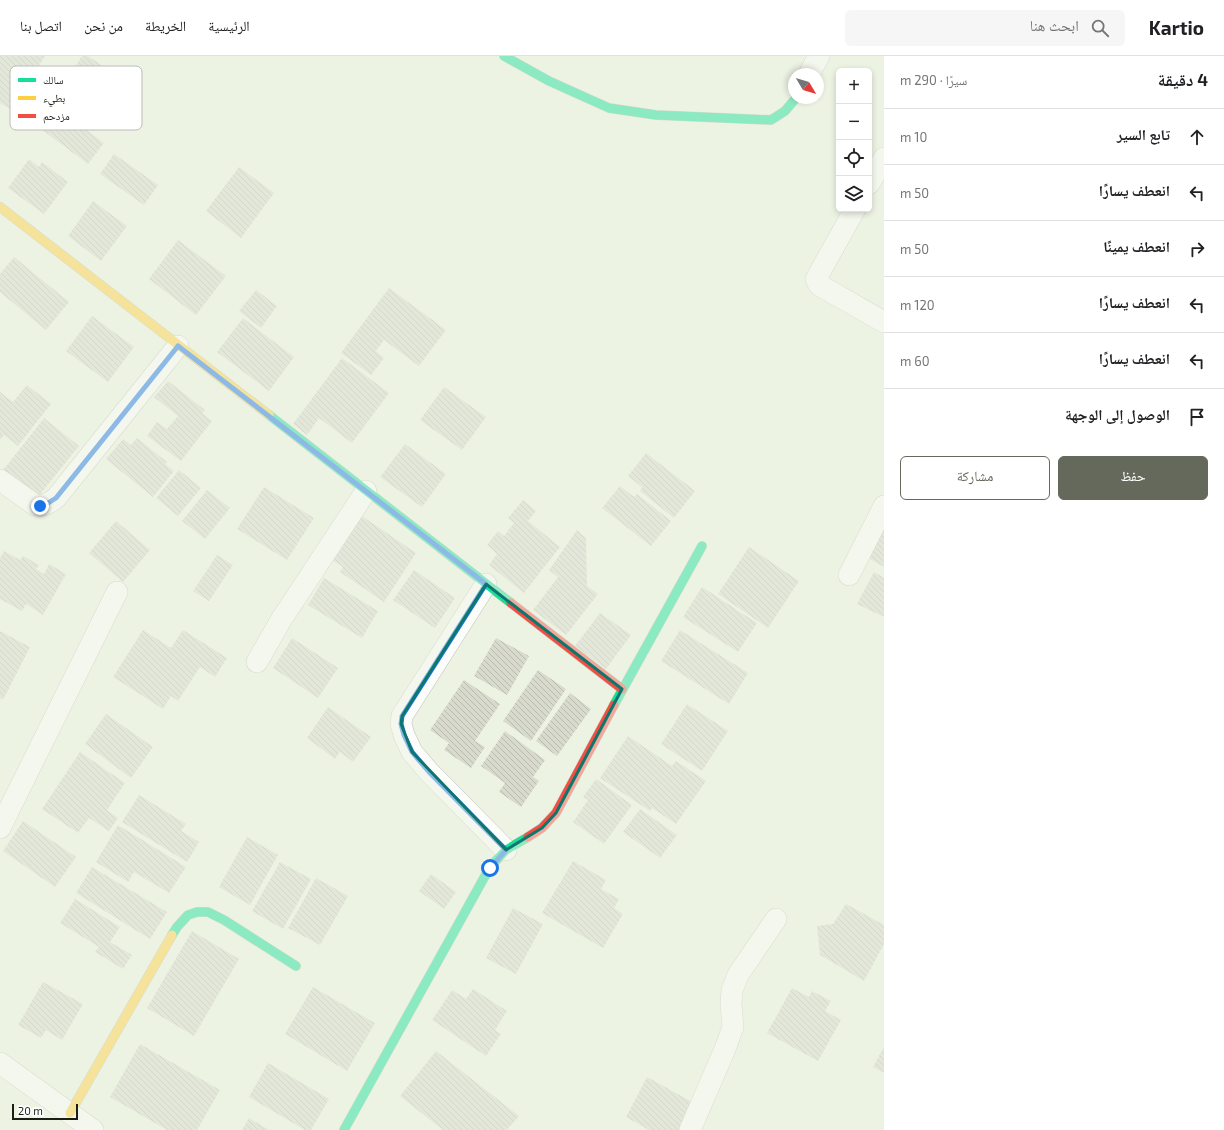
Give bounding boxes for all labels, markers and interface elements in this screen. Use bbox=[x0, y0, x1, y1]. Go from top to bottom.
search box bbox=[845, 10, 1125, 46]
text: ابحث هنا bbox=[1030, 16, 1079, 34]
text: Kartio bbox=[1149, 16, 1204, 39]
text: اتصل بنا bbox=[20, 17, 62, 34]
text: من نحن bbox=[84, 17, 123, 34]
text: الخريطة bbox=[145, 17, 186, 34]
text: الرئيسية bbox=[208, 17, 250, 34]
icon: search bbox=[1089, 17, 1111, 39]
legend bbox=[10, 66, 142, 130]
north arrow bbox=[788, 68, 824, 104]
map controls bbox=[836, 68, 872, 212]
button: + bbox=[836, 68, 872, 104]
text: 4 دقيقة bbox=[1158, 69, 1208, 89]
text: سيرًا · 290 m bbox=[900, 72, 967, 88]
text: سالك bbox=[43, 73, 63, 86]
text: بطيء bbox=[43, 91, 65, 107]
button: − bbox=[836, 104, 872, 140]
text: مزدحم bbox=[43, 109, 70, 124]
text: تابع السير bbox=[1117, 125, 1170, 143]
icon: ahead bbox=[1186, 126, 1208, 148]
text: 10 m bbox=[900, 129, 927, 145]
button: locate bbox=[836, 140, 872, 176]
button: layers bbox=[836, 176, 872, 212]
text: انعطف يسارًا bbox=[1099, 181, 1170, 199]
icon: left bbox=[1186, 182, 1208, 204]
text: 50 m bbox=[900, 185, 929, 201]
text: انعطف يمينًا bbox=[1103, 237, 1170, 255]
icon: right bbox=[1186, 238, 1208, 260]
text: 50 m bbox=[900, 241, 929, 257]
text: انعطف يسارًا bbox=[1099, 293, 1170, 311]
icon: left bbox=[1186, 294, 1208, 316]
text: 120 m bbox=[900, 297, 935, 313]
text: انعطف يسارًا bbox=[1099, 349, 1170, 367]
icon: left bbox=[1186, 350, 1208, 372]
text: 60 m bbox=[900, 353, 930, 369]
text: الوصول إلى الوجهة bbox=[1065, 405, 1170, 423]
icon: arrive bbox=[1186, 406, 1208, 428]
button: مشاركة bbox=[900, 456, 1050, 500]
button: حفظ bbox=[1058, 456, 1208, 500]
route end bbox=[31, 497, 49, 515]
route start bbox=[481, 859, 499, 877]
scale bar bbox=[12, 1102, 78, 1121]
text: 20 m bbox=[18, 1104, 43, 1117]

